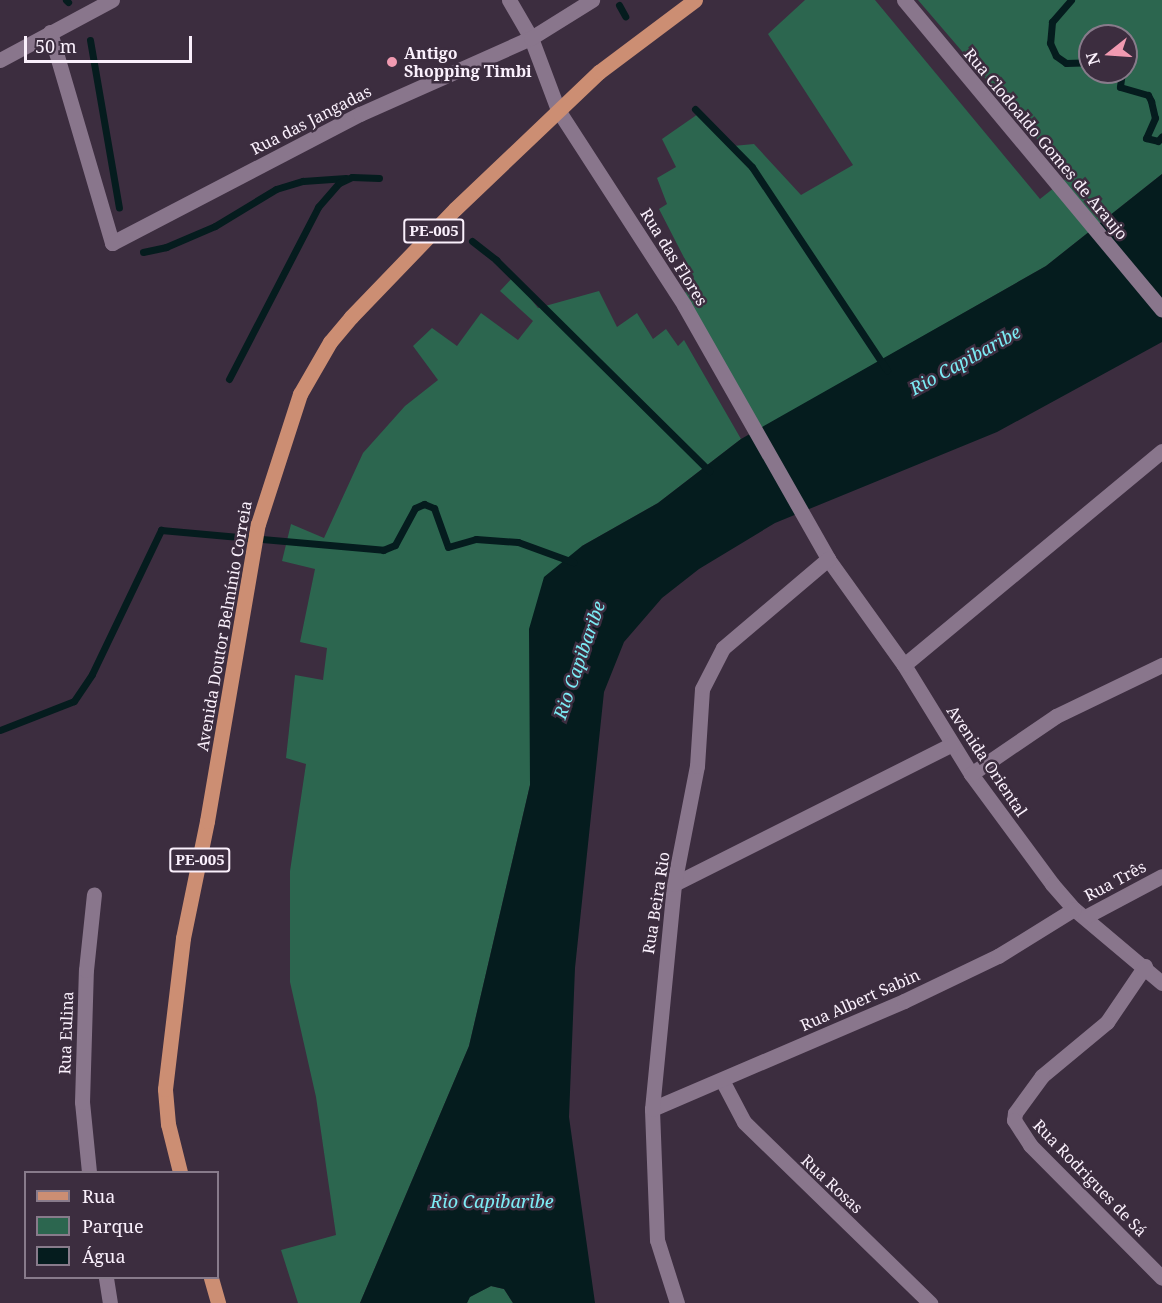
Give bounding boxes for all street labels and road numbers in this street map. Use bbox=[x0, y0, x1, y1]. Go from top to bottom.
street label: Rua Clodoaldo Gomes de Araujo bbox=[960, 44, 1132, 244]
street label: Rua das Jangadas bbox=[248, 81, 374, 159]
street label: Rua das Flores bbox=[636, 205, 712, 309]
road number: PE-005 bbox=[402, 219, 466, 243]
street label: Avenida Doutor Belmínio Correia bbox=[192, 499, 256, 753]
street label: Avenida Oriental bbox=[943, 702, 1031, 820]
road number: PE-005 bbox=[168, 848, 232, 872]
street label: Rua Beira Rio bbox=[638, 851, 674, 955]
street label: Rua Três bbox=[1081, 857, 1149, 905]
street label: Rua Albert Sabin bbox=[797, 965, 923, 1035]
street label: Rua Eulina bbox=[55, 991, 77, 1075]
street label: Rua Rodrigues de Sá bbox=[1029, 1116, 1151, 1240]
street label: Rua Rosas bbox=[797, 1151, 867, 1217]

